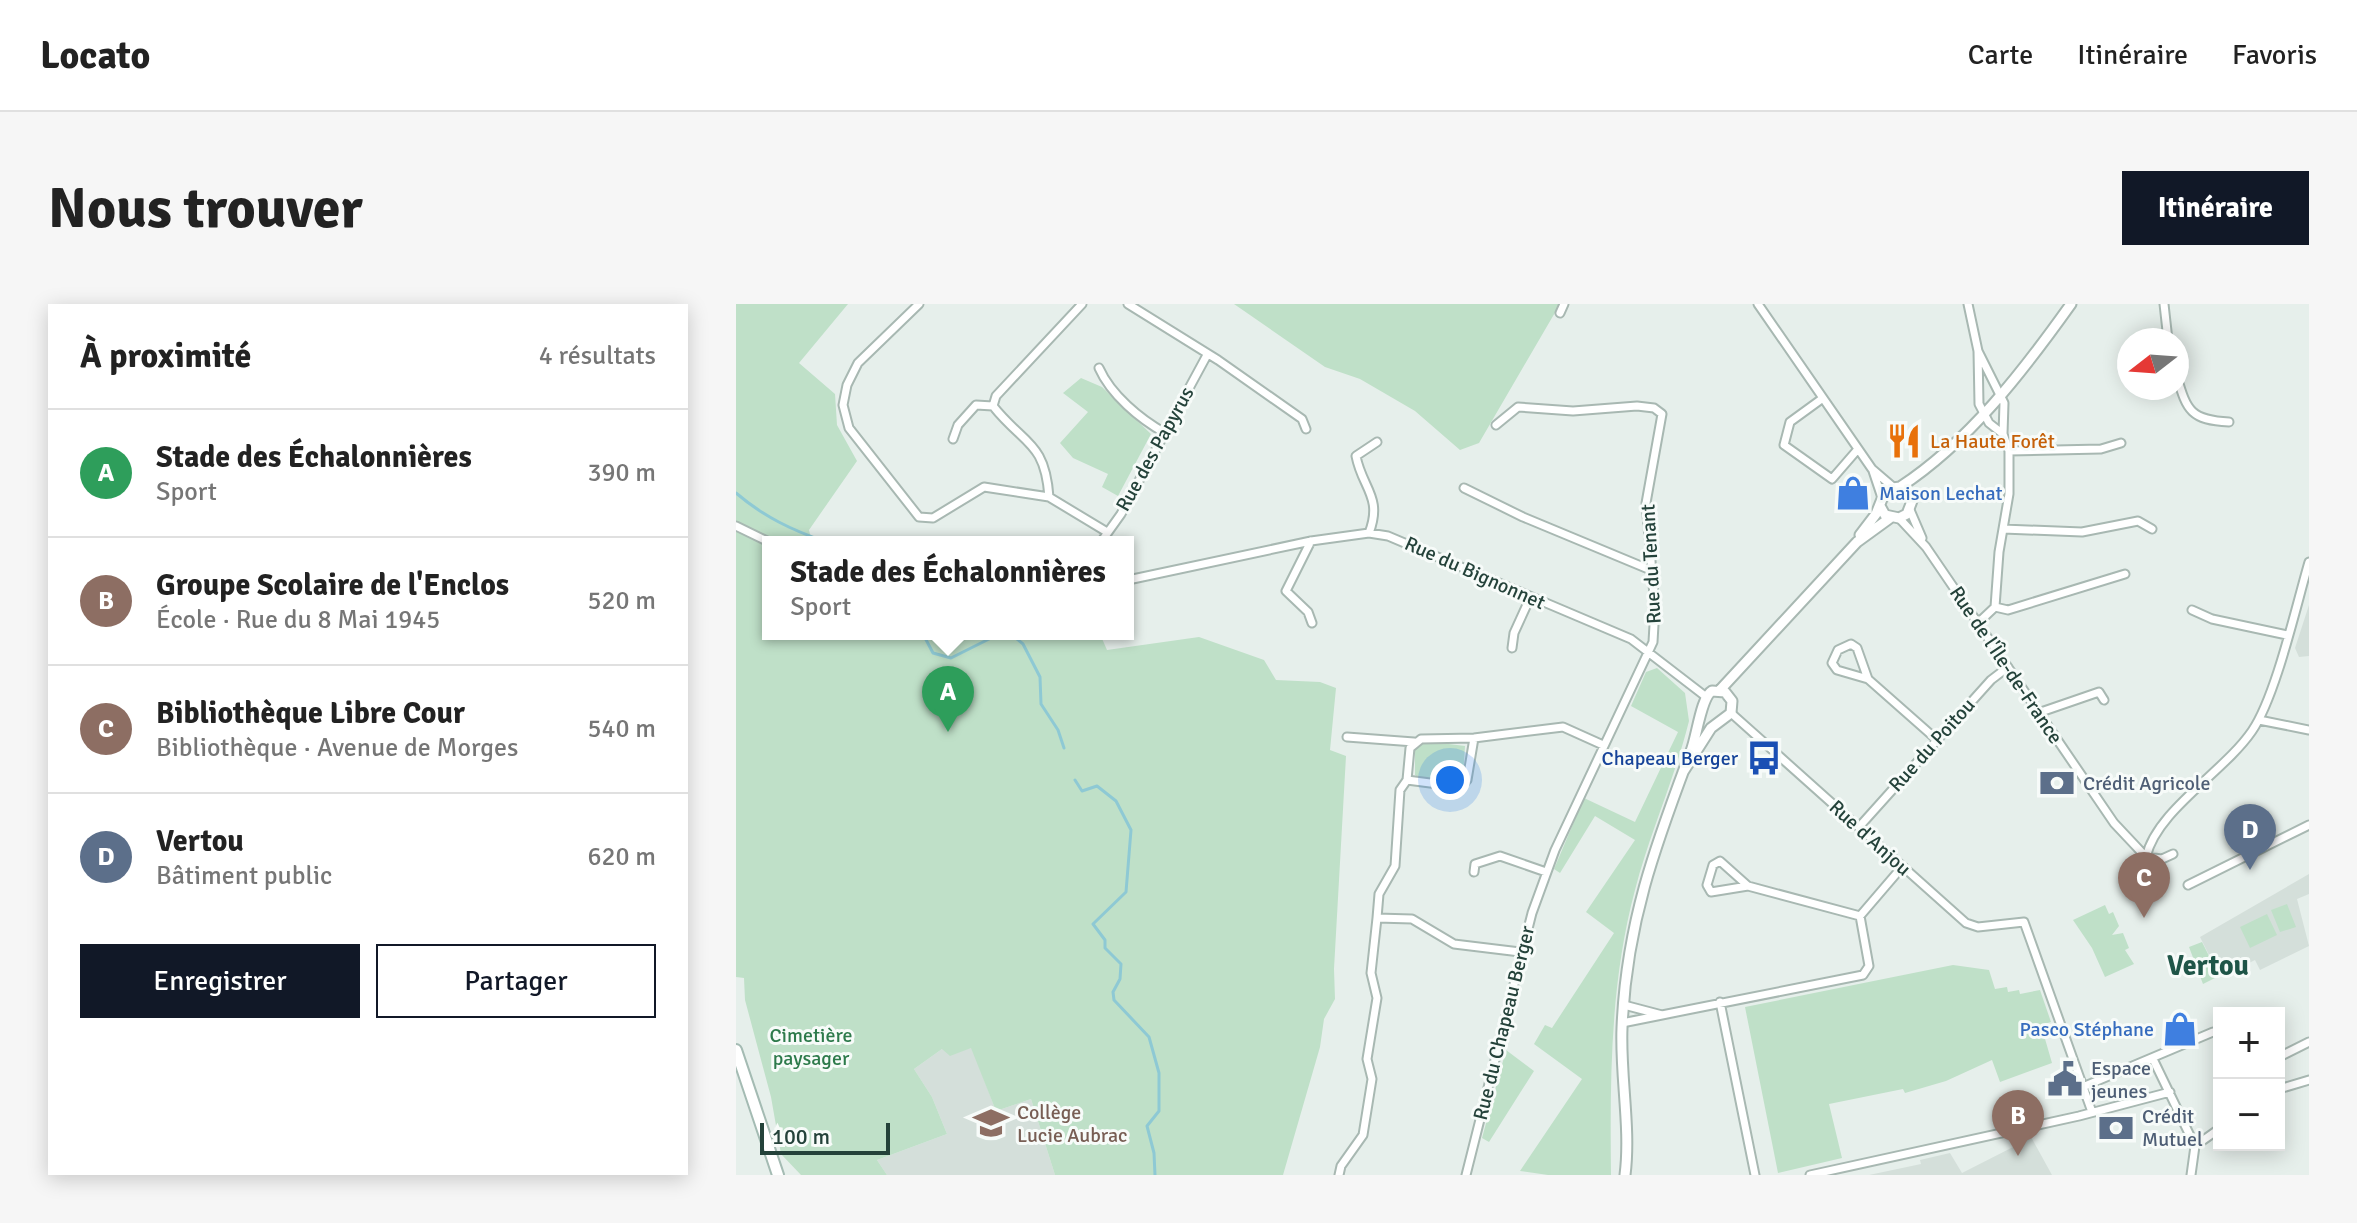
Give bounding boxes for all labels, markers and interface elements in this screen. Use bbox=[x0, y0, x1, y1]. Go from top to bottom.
text: Locato bbox=[40, 32, 150, 79]
text: Carte bbox=[1968, 38, 2033, 72]
text: Itinéraire bbox=[2077, 38, 2188, 72]
text: Favoris bbox=[2232, 38, 2317, 72]
button: Itinéraire bbox=[2122, 171, 2309, 245]
text: Nous trouver bbox=[48, 174, 363, 243]
north arrow bbox=[2117, 328, 2189, 400]
text: À proximité bbox=[80, 335, 251, 377]
text: 4 résultats bbox=[539, 340, 656, 372]
street label: Rue des Papyrus bbox=[1110, 382, 1200, 516]
restaurant icon: La Haute Forêt bbox=[1885, 422, 1923, 460]
place label: La Haute Forêt bbox=[1930, 429, 2055, 454]
text: Stade des Échalonnières bbox=[156, 439, 472, 476]
text: A bbox=[98, 457, 114, 489]
text: 390 m bbox=[587, 457, 656, 489]
shop icon: Maison Lechat bbox=[1834, 474, 1872, 512]
text: Sport bbox=[156, 476, 217, 508]
place label: Maison Lechat bbox=[1879, 481, 2002, 506]
street label: Rue du Tenant bbox=[1635, 503, 1667, 625]
street label: Rue du Bignonnet bbox=[1401, 531, 1549, 615]
popup bbox=[762, 536, 1134, 640]
text: Stade des Échalonnières bbox=[790, 554, 1106, 591]
text: Groupe Scolaire de l'Enclos bbox=[156, 567, 509, 604]
street label: Rue de l'Île-de-France bbox=[1944, 581, 2068, 749]
text: B bbox=[98, 585, 114, 617]
text: 520 m bbox=[587, 585, 656, 617]
text: Sport bbox=[790, 591, 851, 623]
text: École · Rue du 8 Mai 1945 bbox=[156, 604, 440, 636]
pin: A bbox=[922, 666, 974, 732]
street label: Rue du Poitou bbox=[1883, 693, 1981, 797]
text: Bibliothèque Libre Cour bbox=[156, 695, 465, 732]
text: C bbox=[98, 713, 114, 745]
text: 540 m bbox=[587, 713, 656, 745]
text: Bibliothèque · Avenue de Morges bbox=[156, 732, 518, 764]
bus stop icon: Chapeau Berger bbox=[1745, 739, 1783, 777]
place label: Chapeau Berger bbox=[1602, 746, 1739, 771]
your location bbox=[1430, 760, 1470, 800]
bank icon: Crédit Agricole bbox=[2038, 764, 2076, 802]
place label: Crédit Agricole bbox=[2083, 771, 2211, 796]
street label: Rue d'Anjou bbox=[1824, 795, 1916, 881]
pin: D bbox=[2224, 804, 2276, 870]
text: Vertou bbox=[156, 823, 244, 860]
text: D bbox=[97, 841, 115, 873]
text: 620 m bbox=[587, 841, 656, 873]
pin: C bbox=[2118, 852, 2170, 918]
text: Bâtiment public bbox=[156, 860, 332, 892]
street label: Rue du Chapeau Berger bbox=[1468, 923, 1540, 1123]
button: Enregistrer bbox=[80, 944, 360, 1018]
button: Partager bbox=[376, 944, 656, 1018]
district label: Vertou bbox=[2167, 949, 2249, 983]
map controls bbox=[2213, 1007, 2285, 1151]
button: + bbox=[2213, 1007, 2285, 1079]
shop icon: Pasco Stéphane bbox=[2161, 1010, 2199, 1048]
place label: Pasco Stéphane bbox=[2020, 1017, 2154, 1042]
park label: Cimetière paysager bbox=[769, 1023, 853, 1071]
place label: Espace jeunes bbox=[2091, 1056, 2151, 1104]
public building icon: Espace jeunes bbox=[2046, 1060, 2084, 1098]
button: − bbox=[2213, 1079, 2285, 1151]
pin: B bbox=[1992, 1090, 2044, 1156]
place label: Collège Lucie Aubrac bbox=[1017, 1100, 1128, 1148]
school or university icon: Collège Lucie Aubrac bbox=[972, 1104, 1010, 1142]
place label: Crédit Mutuel bbox=[2142, 1104, 2203, 1152]
bank icon: Crédit Mutuel bbox=[2097, 1109, 2135, 1147]
scale bar bbox=[760, 1119, 890, 1155]
text: 100 m bbox=[772, 1123, 830, 1150]

